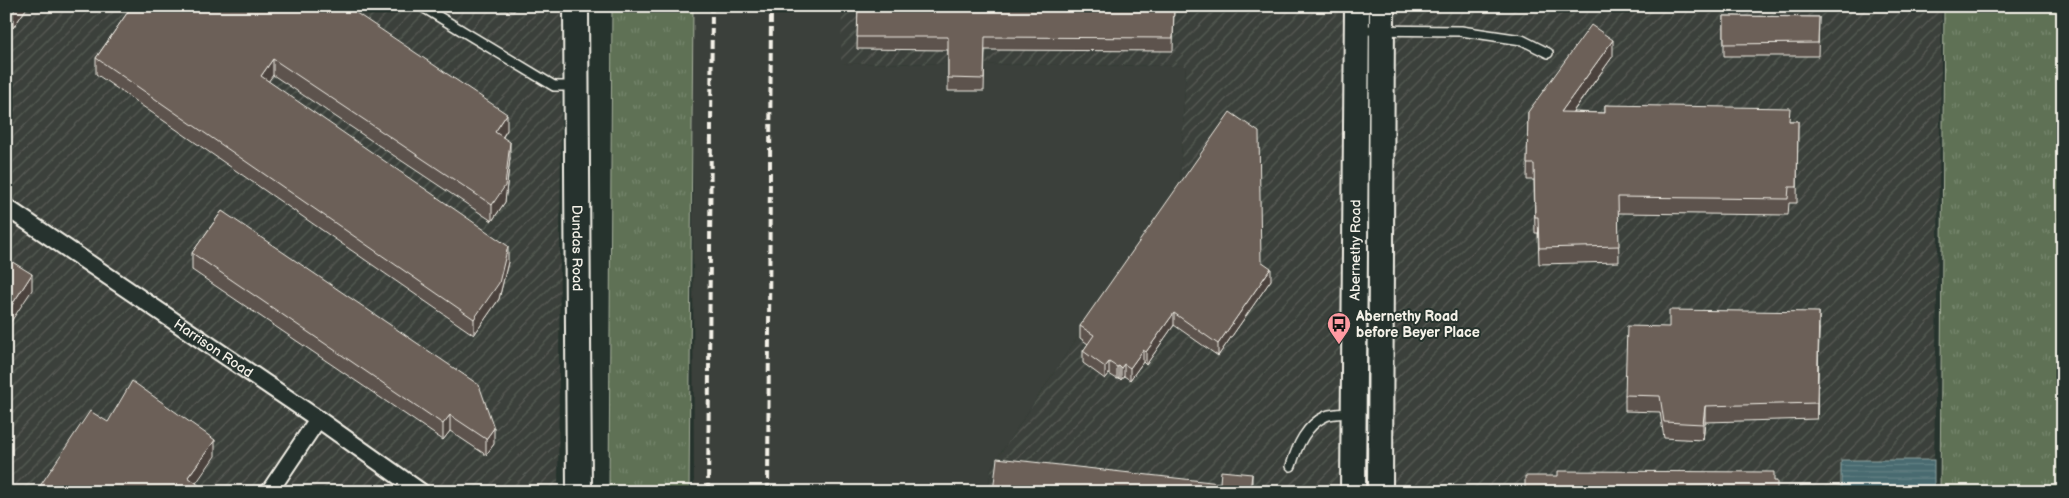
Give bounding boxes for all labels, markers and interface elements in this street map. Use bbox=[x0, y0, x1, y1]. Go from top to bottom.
street label: Abernethy Road bbox=[1346, 199, 1364, 301]
street label: Dundas Road bbox=[569, 205, 586, 291]
place label: Abernethy Road before Beyer Place bbox=[1355, 308, 1480, 341]
bus stop icon: Abernethy Road before Beyer Place bbox=[1326, 311, 1352, 345]
street label: Harrison Road bbox=[171, 315, 256, 381]

